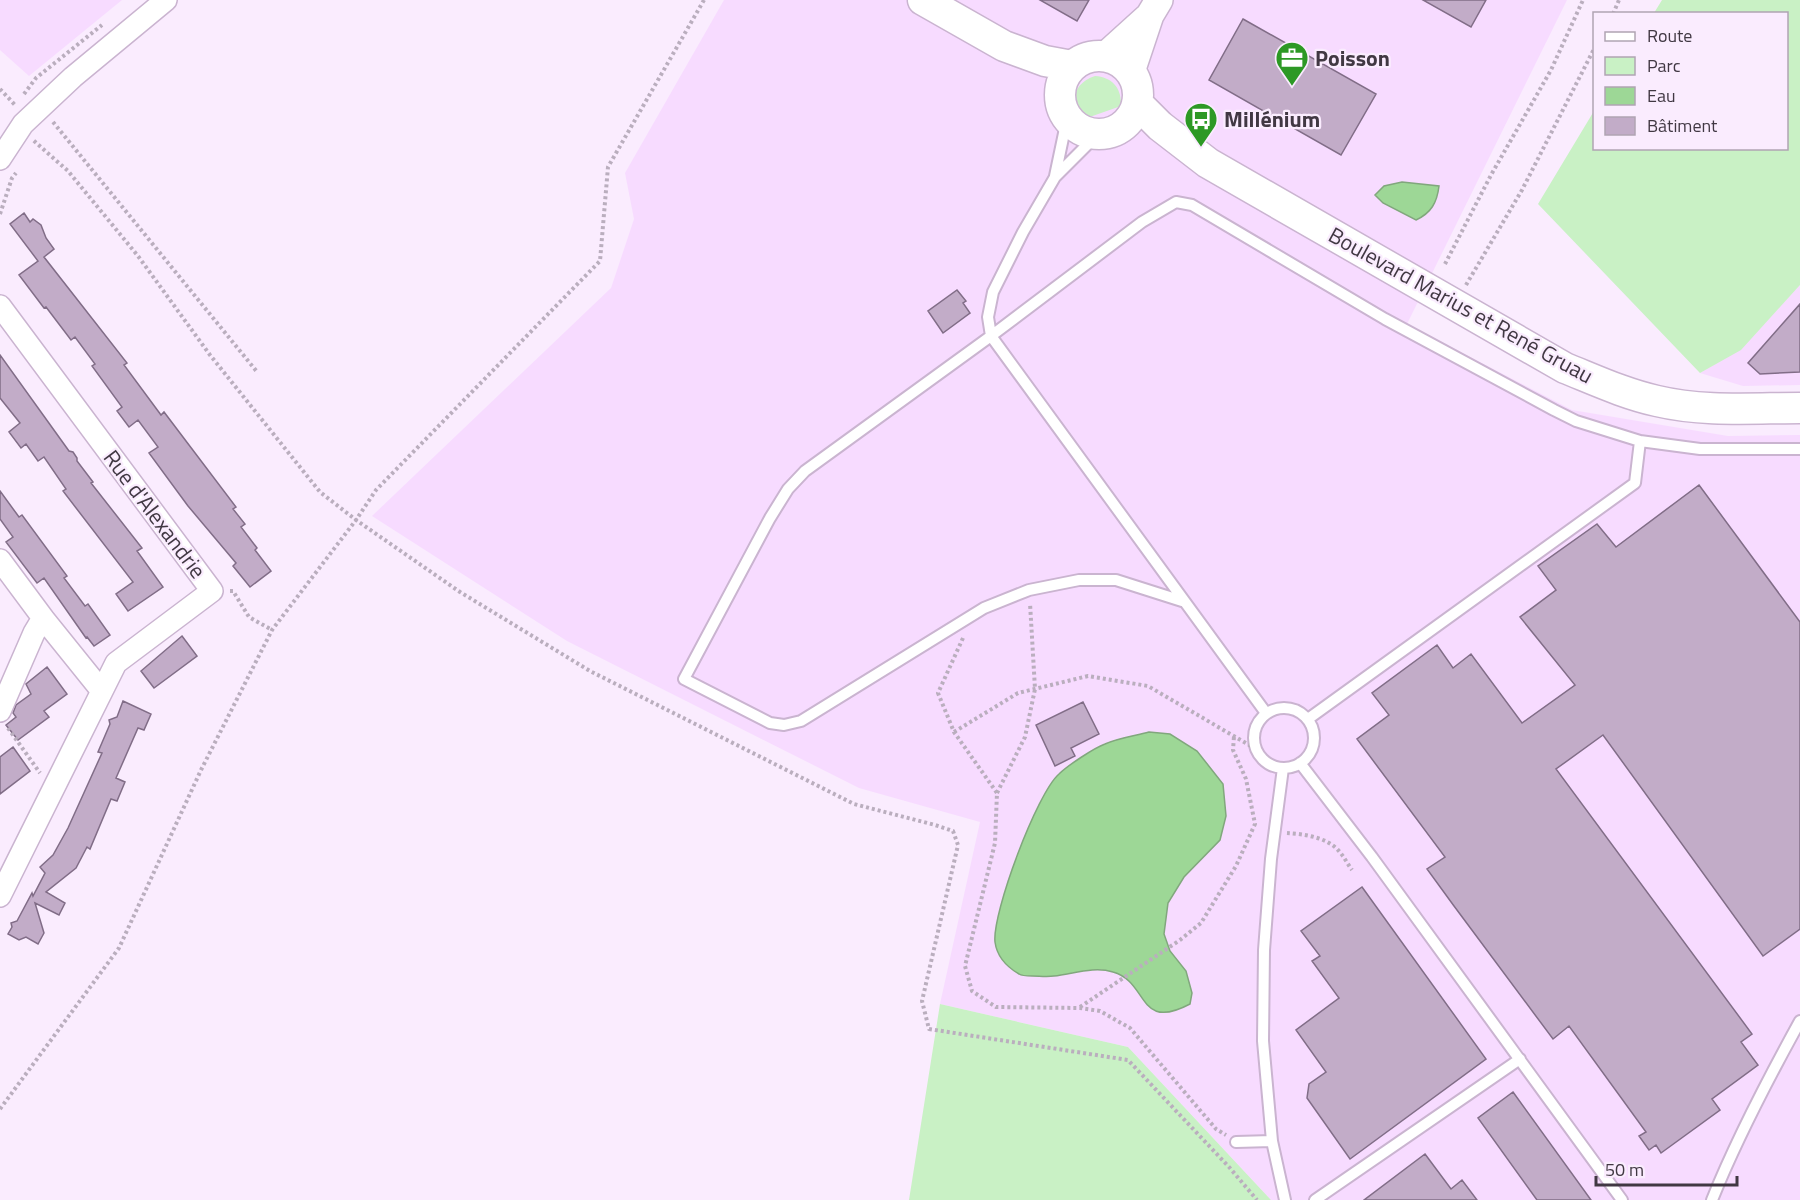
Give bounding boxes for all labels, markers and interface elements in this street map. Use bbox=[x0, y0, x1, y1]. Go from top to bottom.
legend bbox=[1593, 12, 1788, 150]
text: Route bbox=[1647, 22, 1692, 49]
office icon: Poisson bbox=[1274, 40, 1310, 87]
place label: Poisson bbox=[1315, 41, 1390, 75]
text: Parc bbox=[1647, 52, 1681, 79]
text: Eau bbox=[1647, 82, 1676, 109]
bus stop icon: Millénium bbox=[1183, 101, 1219, 148]
place label: Millénium bbox=[1224, 102, 1320, 136]
text: Bâtiment bbox=[1647, 112, 1718, 139]
street label: Boulevard Marius et René Gruau bbox=[1322, 218, 1600, 392]
street label: Rue d'Alexandrie bbox=[95, 442, 215, 586]
scale bar bbox=[1596, 1149, 1737, 1187]
text: 50 m bbox=[1605, 1156, 1644, 1183]

